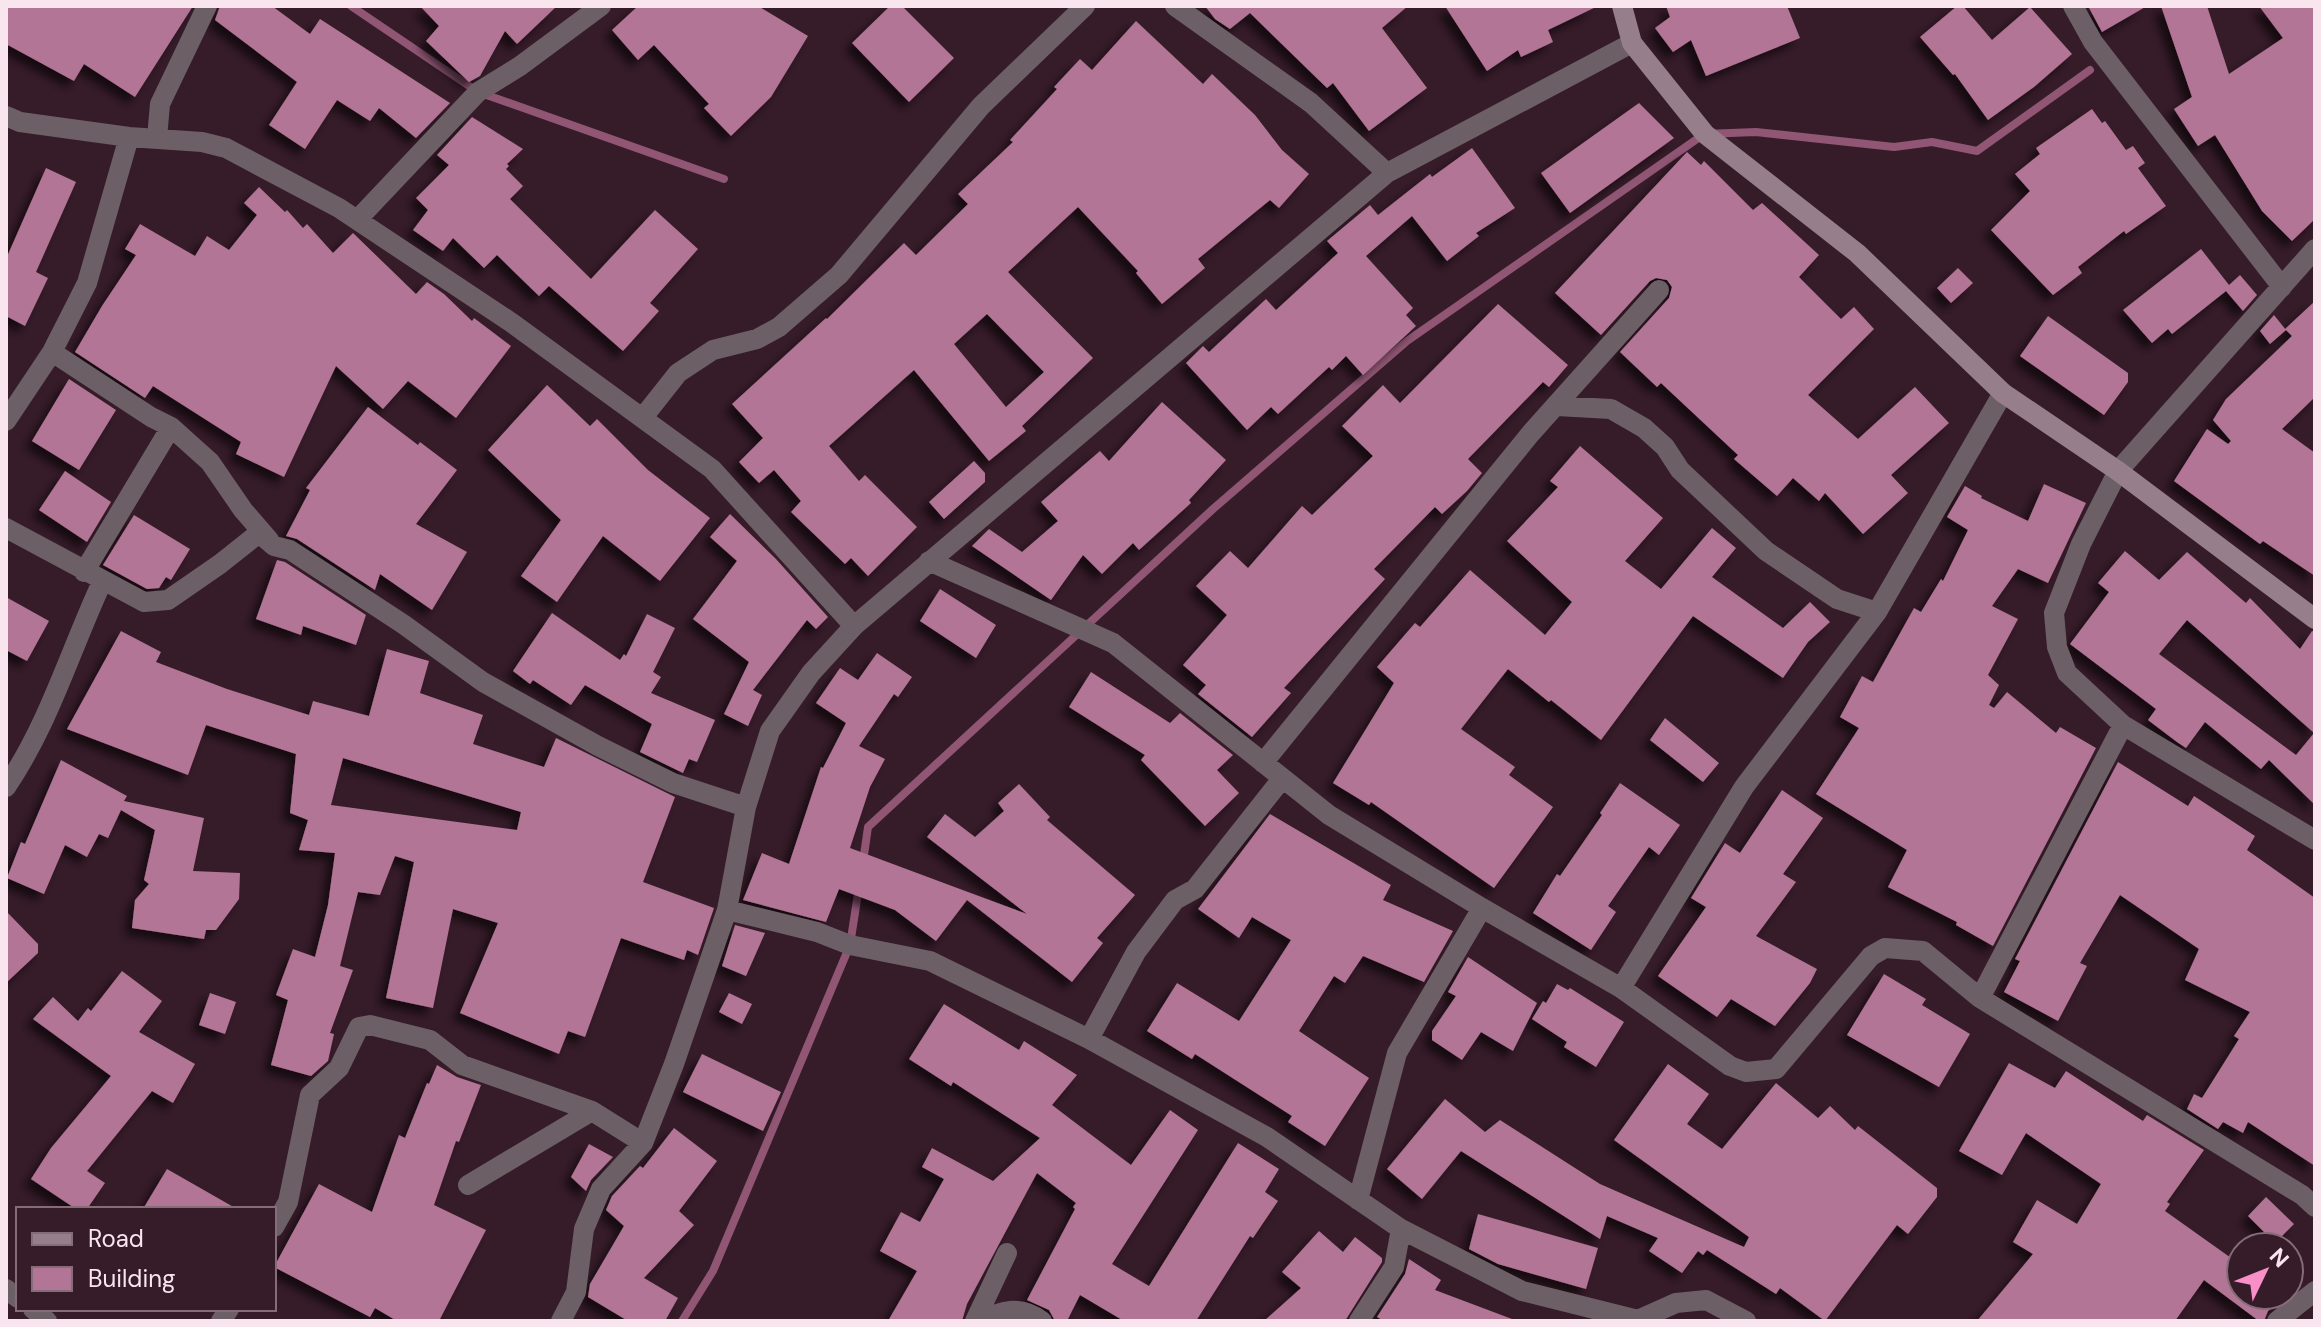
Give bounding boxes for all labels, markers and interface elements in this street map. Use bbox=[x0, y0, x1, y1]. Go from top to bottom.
legend bbox=[16, 1207, 276, 1311]
text: Road bbox=[88, 1223, 144, 1254]
north arrow bbox=[2225, 1231, 2305, 1311]
text: N bbox=[2263, 1242, 2295, 1273]
text: Building bbox=[88, 1263, 175, 1294]

